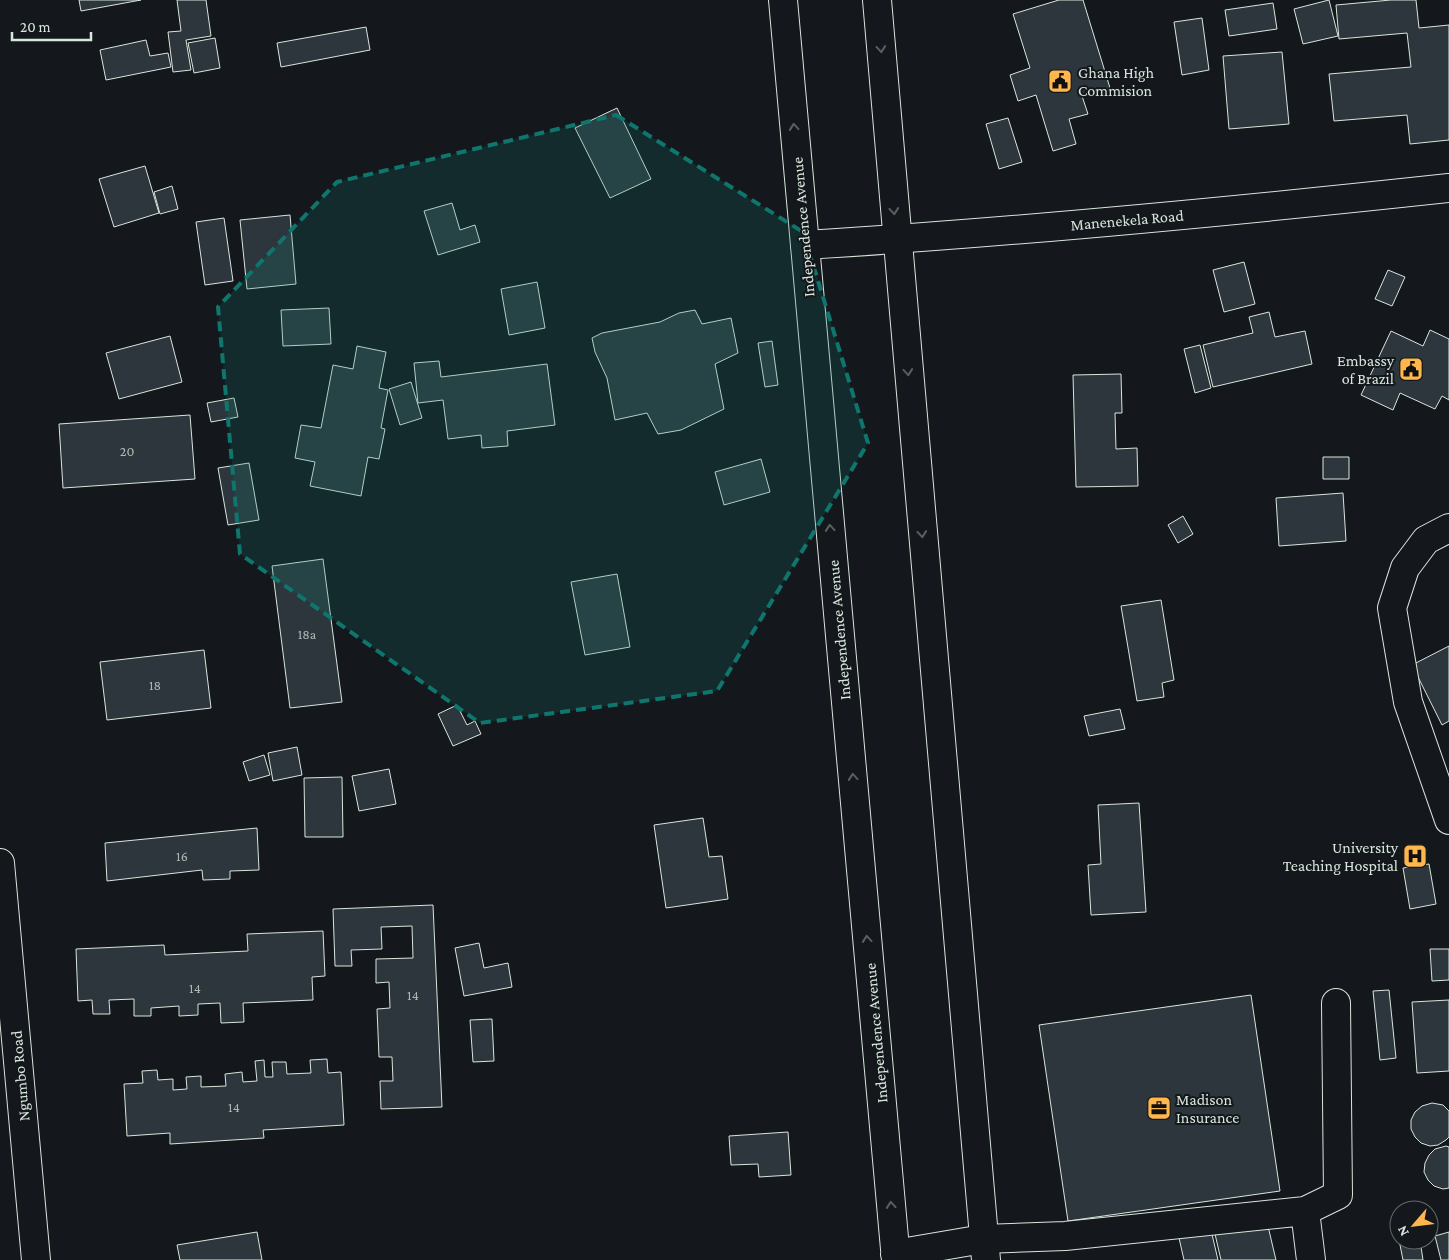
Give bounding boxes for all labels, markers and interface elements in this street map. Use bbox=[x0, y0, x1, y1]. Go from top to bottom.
scale bar bbox=[12, 10, 91, 42]
text: 20 m bbox=[20, 19, 51, 35]
one-way arrow bbox=[875, 45, 886, 53]
place label: Ghana High Commision bbox=[1078, 64, 1155, 99]
public building icon: Ghana High Commision bbox=[1047, 68, 1073, 94]
one-way arrow bbox=[789, 123, 800, 131]
street label: Independence Avenue bbox=[788, 156, 819, 298]
one-way arrow bbox=[889, 207, 900, 215]
street label: Manenekela Road bbox=[1070, 207, 1185, 233]
place label: Embassy of Brazil bbox=[1337, 352, 1395, 387]
public building icon: Embassy of Brazil bbox=[1398, 356, 1424, 382]
one-way arrow bbox=[903, 369, 914, 377]
house number: 20 bbox=[120, 443, 134, 459]
one-way arrow bbox=[825, 524, 836, 532]
one-way arrow bbox=[917, 531, 928, 539]
street label: Independence Avenue bbox=[824, 559, 855, 701]
house number: 18a bbox=[298, 626, 317, 642]
house number: 18 bbox=[149, 677, 161, 693]
one-way arrow bbox=[847, 773, 858, 781]
place label: University Teaching Hospital bbox=[1283, 839, 1399, 875]
hospital icon: University Teaching Hospital bbox=[1402, 843, 1428, 869]
house number: 16 bbox=[176, 848, 188, 864]
one-way arrow bbox=[862, 935, 873, 943]
street label: Independence Avenue bbox=[861, 962, 892, 1104]
house number: 14 bbox=[189, 980, 201, 996]
house number: 14 bbox=[407, 987, 419, 1003]
street label: Ngumbo Road bbox=[8, 1029, 33, 1122]
place label: Madison Insurance bbox=[1176, 1091, 1239, 1126]
office icon: Madison Insurance bbox=[1146, 1095, 1172, 1121]
house number: 14 bbox=[228, 1099, 240, 1115]
north arrow bbox=[1389, 1200, 1439, 1250]
one-way arrow bbox=[886, 1201, 897, 1209]
text: N bbox=[1393, 1223, 1412, 1239]

